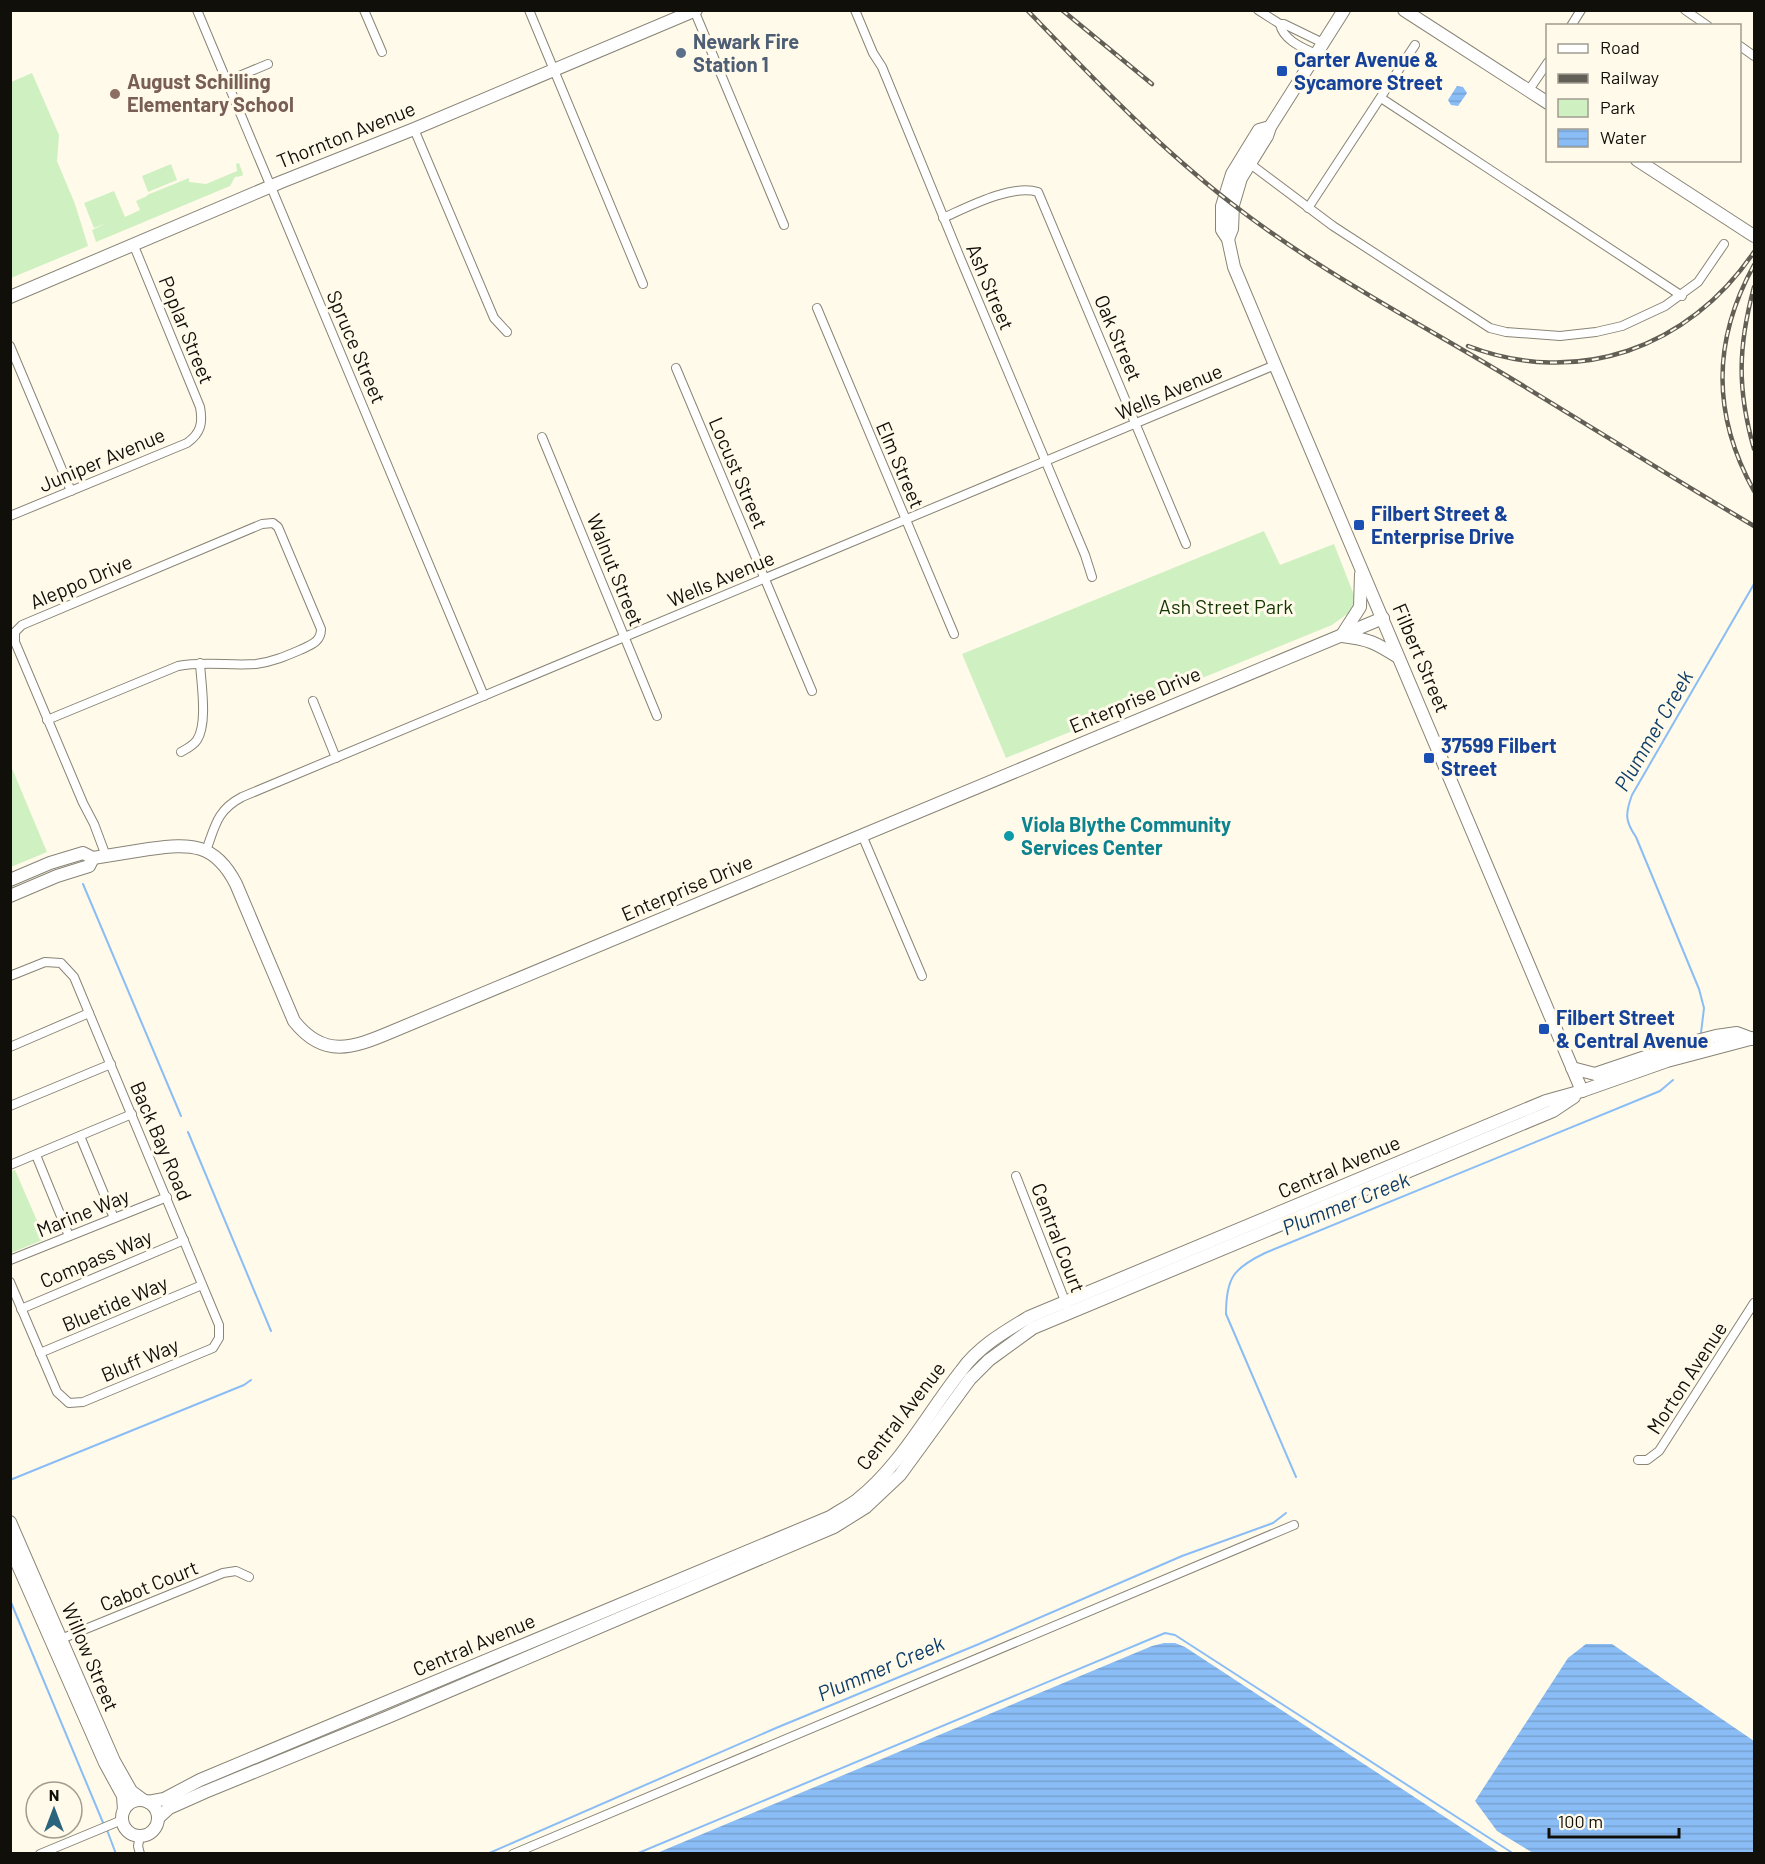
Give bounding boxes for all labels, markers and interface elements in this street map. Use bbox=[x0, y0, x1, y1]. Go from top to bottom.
legend bbox=[1546, 24, 1741, 162]
place label: Newark Fire Station 1 bbox=[693, 29, 799, 76]
text: Road bbox=[1600, 36, 1640, 58]
marker: Newark Fire Station 1 bbox=[674, 46, 688, 60]
place label: Carter Avenue & Sycamore Street bbox=[1294, 47, 1443, 94]
marker: Carter Avenue & Sycamore Street bbox=[1275, 64, 1289, 78]
text: Railway bbox=[1600, 66, 1659, 88]
place label: August Schilling Elementary School bbox=[127, 69, 294, 116]
marker: August Schilling Elementary School bbox=[108, 87, 122, 101]
street label: Thornton Avenue bbox=[273, 95, 418, 173]
text: Park bbox=[1600, 96, 1635, 118]
text: Water bbox=[1600, 126, 1647, 148]
street label: Ash Street bbox=[962, 240, 1020, 333]
street label: Poplar Street bbox=[154, 272, 219, 387]
street label: Spruce Street bbox=[322, 287, 391, 407]
street label: Oak Street bbox=[1090, 291, 1148, 384]
street label: Wells Avenue bbox=[1112, 358, 1226, 424]
street label: Locust Street bbox=[705, 413, 773, 532]
street label: Elm Street bbox=[872, 418, 930, 512]
street label: Juniper Avenue bbox=[35, 422, 168, 496]
place label: Filbert Street & Enterprise Drive bbox=[1371, 501, 1515, 548]
street label: Walnut Street bbox=[583, 510, 649, 629]
marker: Filbert Street & Enterprise Drive bbox=[1352, 518, 1366, 532]
street label: Wells Avenue bbox=[664, 545, 778, 611]
street label: Aleppo Drive bbox=[26, 549, 135, 613]
park label: Ash Street Park bbox=[1159, 594, 1293, 618]
street label: Filbert Street bbox=[1388, 600, 1456, 716]
street label: Enterprise Drive bbox=[1065, 661, 1204, 737]
water label: Plummer Creek bbox=[1608, 665, 1698, 795]
place label: 37599 Filbert Street bbox=[1441, 733, 1557, 780]
marker: 37599 Filbert Street bbox=[1422, 751, 1436, 765]
place label: Viola Blythe Community Services Center bbox=[1021, 812, 1231, 859]
marker: Viola Blythe Community Services Center bbox=[1002, 829, 1016, 843]
street label: Enterprise Drive bbox=[617, 849, 756, 925]
place label: Filbert Street & Central Avenue bbox=[1556, 1005, 1709, 1052]
marker: Filbert Street & Central Avenue bbox=[1537, 1022, 1551, 1036]
street label: Back Bay Road bbox=[126, 1077, 198, 1204]
street label: Central Avenue bbox=[1274, 1130, 1403, 1203]
water label: Plummer Creek bbox=[1278, 1165, 1414, 1240]
street label: Central Court bbox=[1027, 1179, 1091, 1296]
street label: Marine Way bbox=[33, 1183, 133, 1242]
street label: Compass Way bbox=[36, 1224, 155, 1293]
street label: Bluetide Way bbox=[58, 1270, 171, 1336]
street label: Morton Avenue bbox=[1641, 1317, 1731, 1438]
street label: Bluff Way bbox=[97, 1332, 182, 1386]
street label: Central Avenue bbox=[851, 1357, 950, 1474]
street label: Cabot Court bbox=[96, 1555, 201, 1616]
street label: Willow Street bbox=[57, 1599, 125, 1714]
street label: Central Avenue bbox=[409, 1608, 538, 1681]
water label: Plummer Creek bbox=[813, 1629, 948, 1706]
north arrow bbox=[24, 1780, 84, 1840]
text: N bbox=[49, 1785, 59, 1804]
scale bar bbox=[1549, 1801, 1680, 1839]
text: 100 m bbox=[1558, 1810, 1603, 1832]

